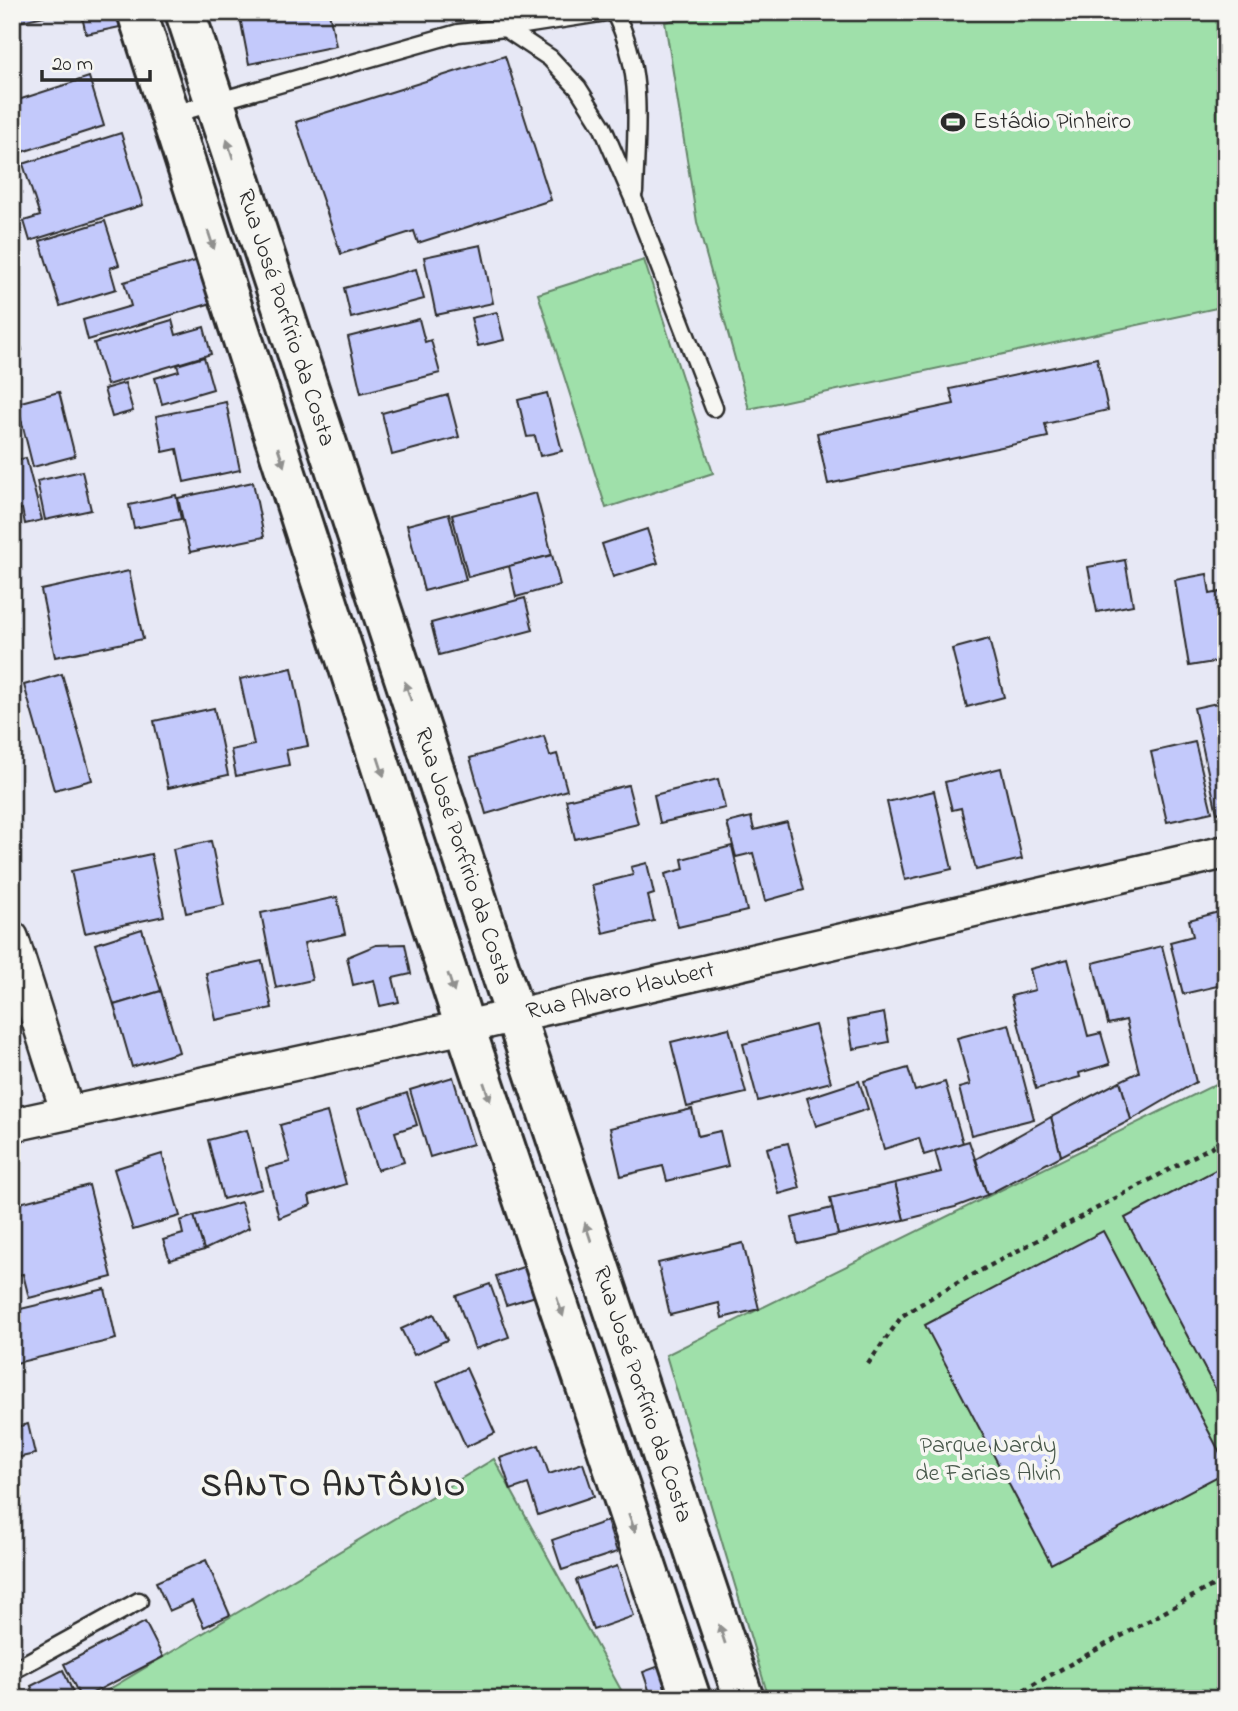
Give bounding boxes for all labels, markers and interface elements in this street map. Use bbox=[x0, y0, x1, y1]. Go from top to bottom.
scale bar bbox=[42, 38, 150, 82]
text: 20 m bbox=[52, 50, 93, 80]
place label: Estádio Pinheiro bbox=[973, 105, 1131, 140]
sports icon: Estádio Pinheiro bbox=[939, 108, 967, 136]
one-way arrow bbox=[224, 138, 235, 159]
street label: Rua José Porfírio da Costa bbox=[227, 185, 344, 451]
one-way arrow bbox=[206, 230, 217, 251]
one-way arrow bbox=[276, 447, 287, 468]
one-way arrow bbox=[402, 680, 413, 701]
street label: Rua José Porfírio da Costa bbox=[404, 723, 521, 990]
one-way arrow bbox=[376, 756, 387, 777]
street label: Rua Alvaro Haubert bbox=[523, 953, 718, 1030]
one-way arrow bbox=[446, 973, 457, 994]
one-way arrow bbox=[482, 1081, 493, 1102]
one-way arrow bbox=[582, 1222, 593, 1243]
street label: Rua José Porfírio da Costa bbox=[583, 1261, 701, 1527]
one-way arrow bbox=[555, 1297, 565, 1318]
park label: Parque Nardy de Farias Alvin bbox=[915, 1429, 1061, 1492]
district label: SANTO ANTÔNIO bbox=[201, 1464, 467, 1511]
one-way arrow bbox=[627, 1513, 638, 1534]
one-way arrow bbox=[716, 1623, 727, 1644]

